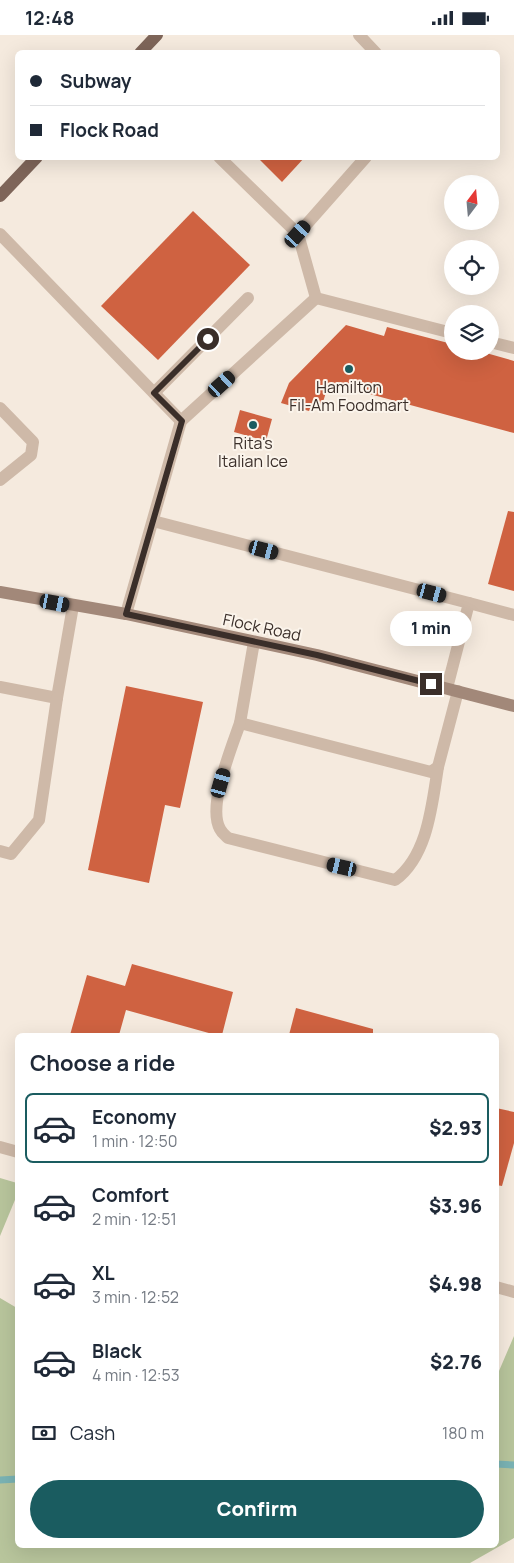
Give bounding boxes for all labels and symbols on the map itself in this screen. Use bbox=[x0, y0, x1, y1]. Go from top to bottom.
north arrow bbox=[444, 175, 499, 230]
car bbox=[282, 218, 313, 250]
route start bbox=[197, 328, 219, 350]
marker: Hamilton Fil-Am Foodmart bbox=[343, 363, 355, 375]
car bbox=[205, 368, 238, 400]
place label: Hamilton Fil-Am Foodmart bbox=[289, 376, 409, 416]
marker: Rita's Italian Ice bbox=[247, 419, 259, 431]
place label: Rita's Italian Ice bbox=[218, 432, 288, 472]
car bbox=[247, 539, 280, 561]
car bbox=[415, 582, 448, 604]
car bbox=[38, 593, 71, 613]
street label: Flock Road bbox=[221, 608, 303, 646]
callout: 1 min bbox=[390, 611, 472, 647]
route end bbox=[420, 673, 442, 695]
car bbox=[209, 767, 232, 799]
car bbox=[325, 856, 358, 878]

